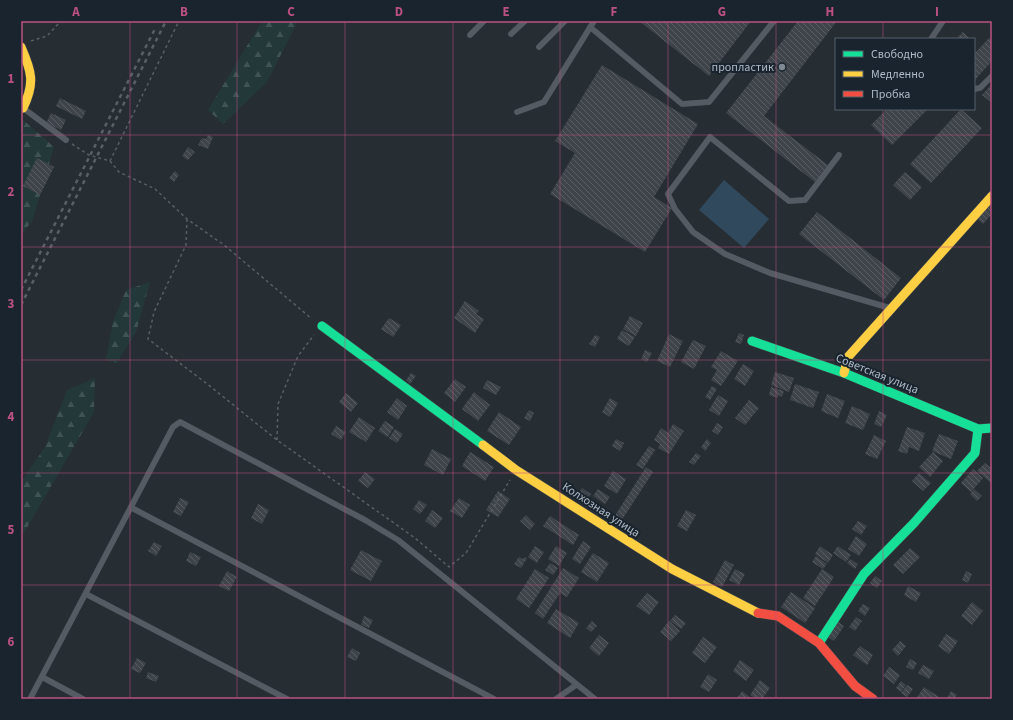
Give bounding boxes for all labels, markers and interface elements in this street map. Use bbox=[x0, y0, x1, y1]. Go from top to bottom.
text: A bbox=[71, 3, 80, 21]
text: B bbox=[180, 3, 188, 21]
text: C bbox=[287, 3, 295, 21]
text: D bbox=[395, 3, 403, 21]
text: E bbox=[502, 3, 510, 21]
text: F bbox=[611, 3, 618, 21]
text: G bbox=[718, 3, 726, 21]
text: H bbox=[826, 3, 834, 21]
text: I bbox=[935, 3, 939, 21]
legend bbox=[835, 38, 975, 110]
text: Свободно bbox=[871, 46, 923, 63]
place label: пропластик bbox=[712, 59, 774, 76]
marker: пропластик bbox=[777, 62, 787, 72]
text: Медленно bbox=[871, 66, 925, 83]
text: 1 bbox=[8, 70, 15, 88]
text: Пробка bbox=[871, 86, 910, 103]
text: 2 bbox=[8, 183, 15, 201]
text: 3 bbox=[8, 295, 15, 313]
street label: Советская улица bbox=[833, 350, 921, 398]
text: 4 bbox=[8, 408, 15, 426]
street label: Колхозная улица bbox=[559, 479, 643, 541]
text: 5 bbox=[8, 521, 15, 539]
text: 6 bbox=[8, 633, 15, 651]

